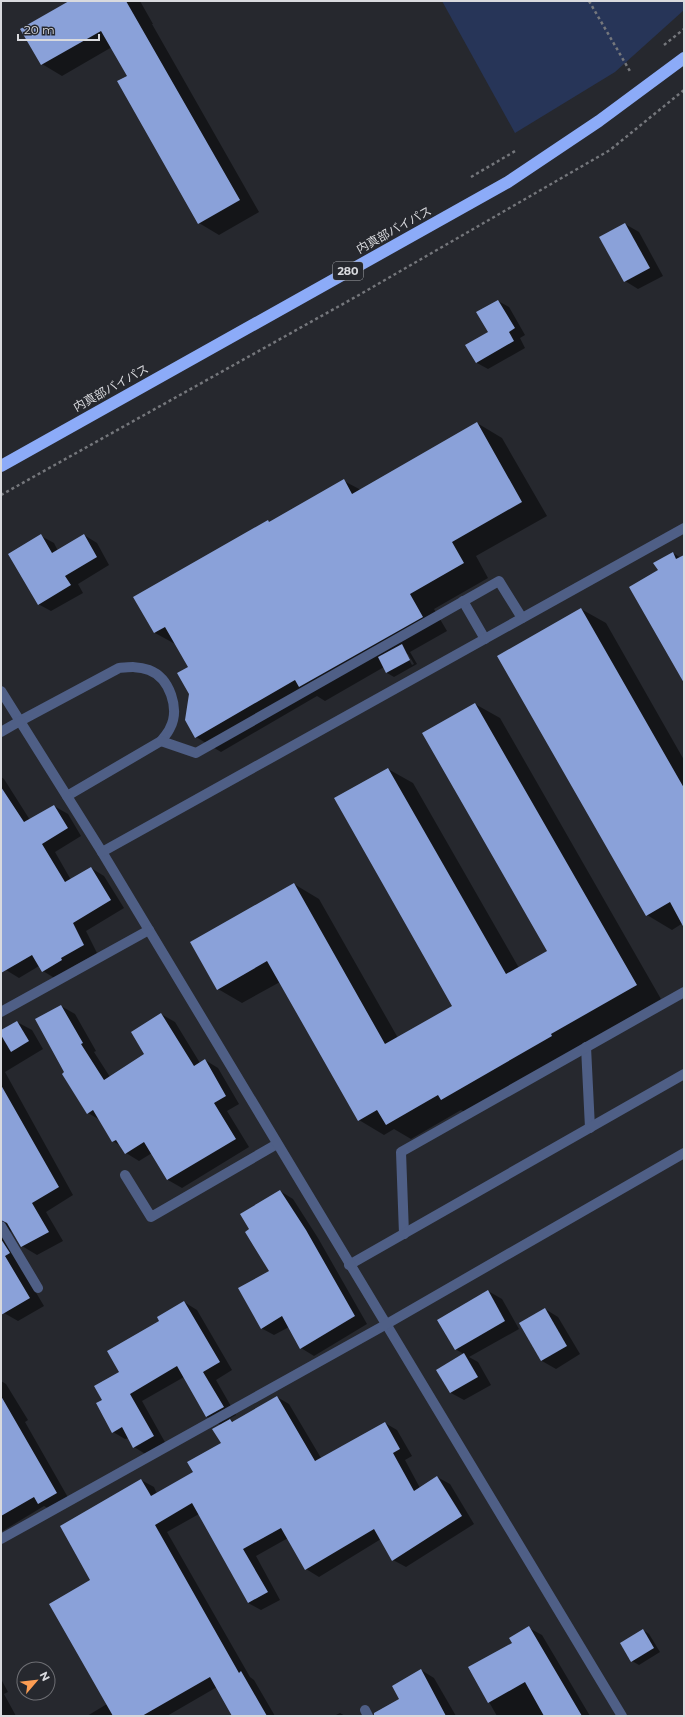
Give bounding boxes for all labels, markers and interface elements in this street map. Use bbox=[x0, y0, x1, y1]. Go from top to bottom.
scale bar bbox=[18, 16, 99, 42]
text: 20 m bbox=[24, 22, 55, 37]
street label: 内真部バイパス bbox=[353, 203, 434, 256]
road number: 280 bbox=[333, 262, 363, 280]
street label: 内真部バイパス bbox=[70, 361, 151, 414]
north arrow bbox=[16, 1661, 56, 1701]
text: N bbox=[37, 1669, 53, 1684]

